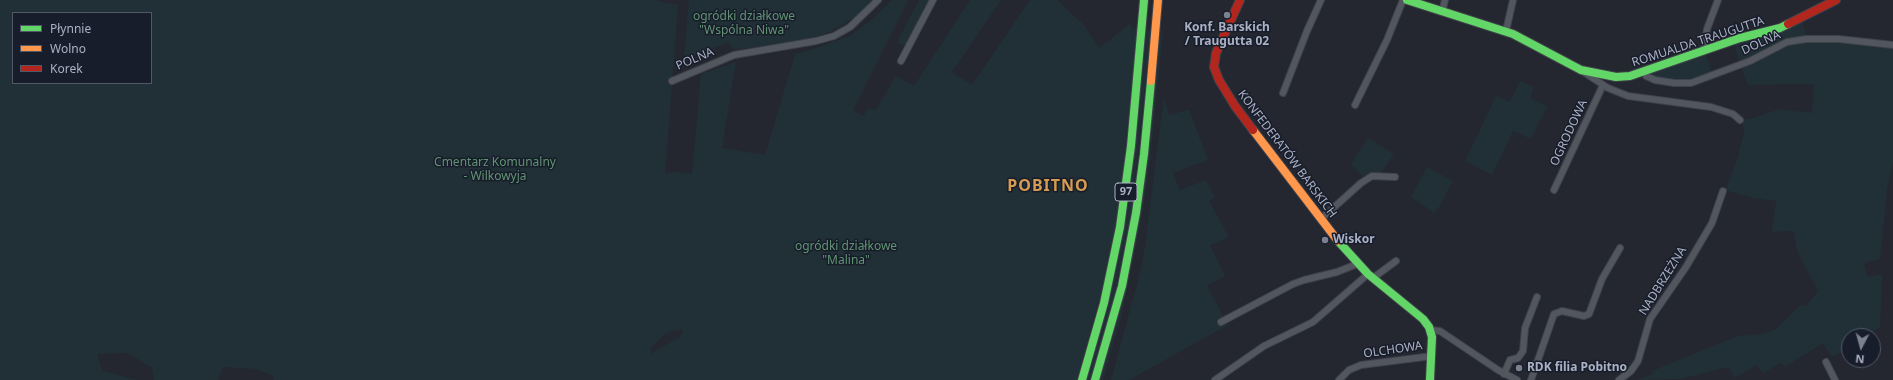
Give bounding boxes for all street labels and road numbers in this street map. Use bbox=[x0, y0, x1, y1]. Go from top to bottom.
street label: ROMUALDA TRAUGUTTA bbox=[1630, 14, 1766, 70]
street label: DOLNA bbox=[1739, 28, 1783, 58]
street label: POLNA bbox=[674, 45, 716, 73]
street label: KONFEDERATÓW BARSKICH bbox=[1234, 87, 1340, 221]
street label: OGRODOWA bbox=[1547, 98, 1591, 168]
road number: 97 bbox=[1115, 183, 1137, 201]
street label: NADBRZEŻNA bbox=[1636, 244, 1690, 318]
street label: OLCHOWA bbox=[1363, 339, 1423, 361]

